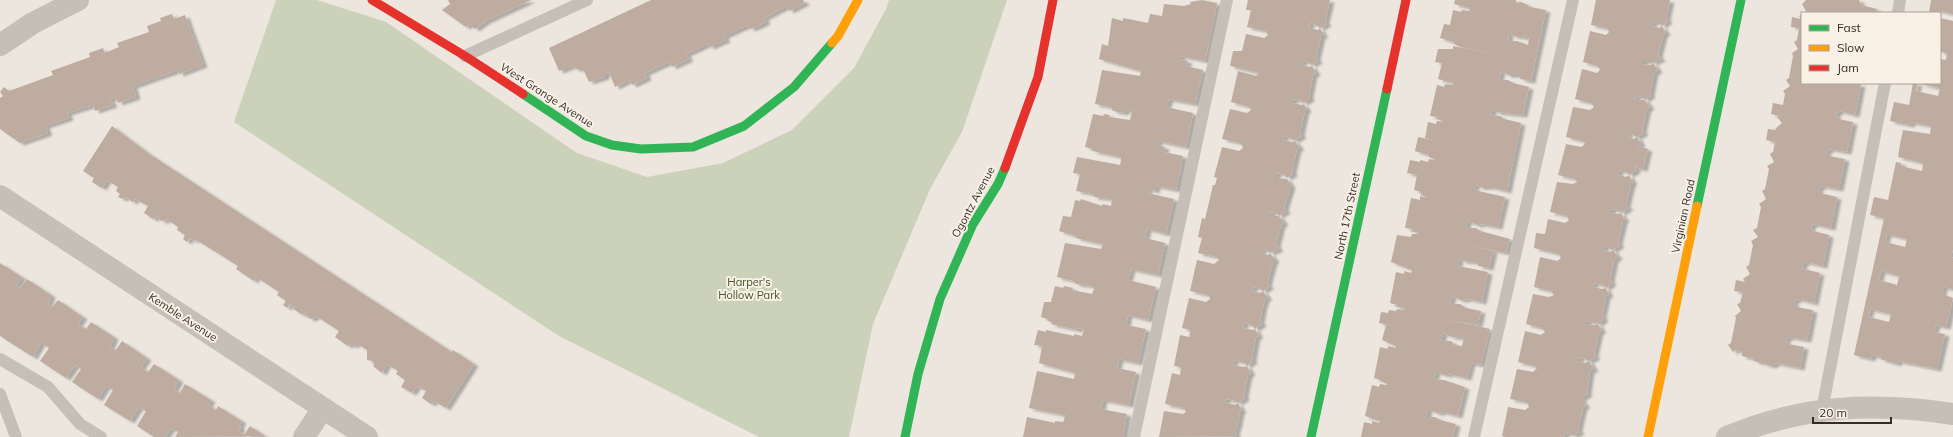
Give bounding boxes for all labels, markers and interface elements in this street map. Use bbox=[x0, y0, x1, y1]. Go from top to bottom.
legend bbox=[1801, 12, 1941, 84]
text: Fast bbox=[1837, 20, 1861, 35]
text: Slow bbox=[1837, 40, 1865, 55]
street label: West Grange Avenue bbox=[498, 60, 596, 130]
text: Jam bbox=[1837, 60, 1859, 75]
street label: Ogontz Avenue bbox=[948, 164, 998, 240]
street label: North 17th Street bbox=[1331, 171, 1363, 261]
street label: Virginian Road bbox=[1668, 178, 1698, 254]
park label: Harper's Hollow Park bbox=[718, 275, 780, 302]
street label: Kemble Avenue bbox=[146, 290, 220, 344]
scale bar bbox=[1813, 399, 1891, 425]
text: 20 m bbox=[1819, 405, 1847, 420]

